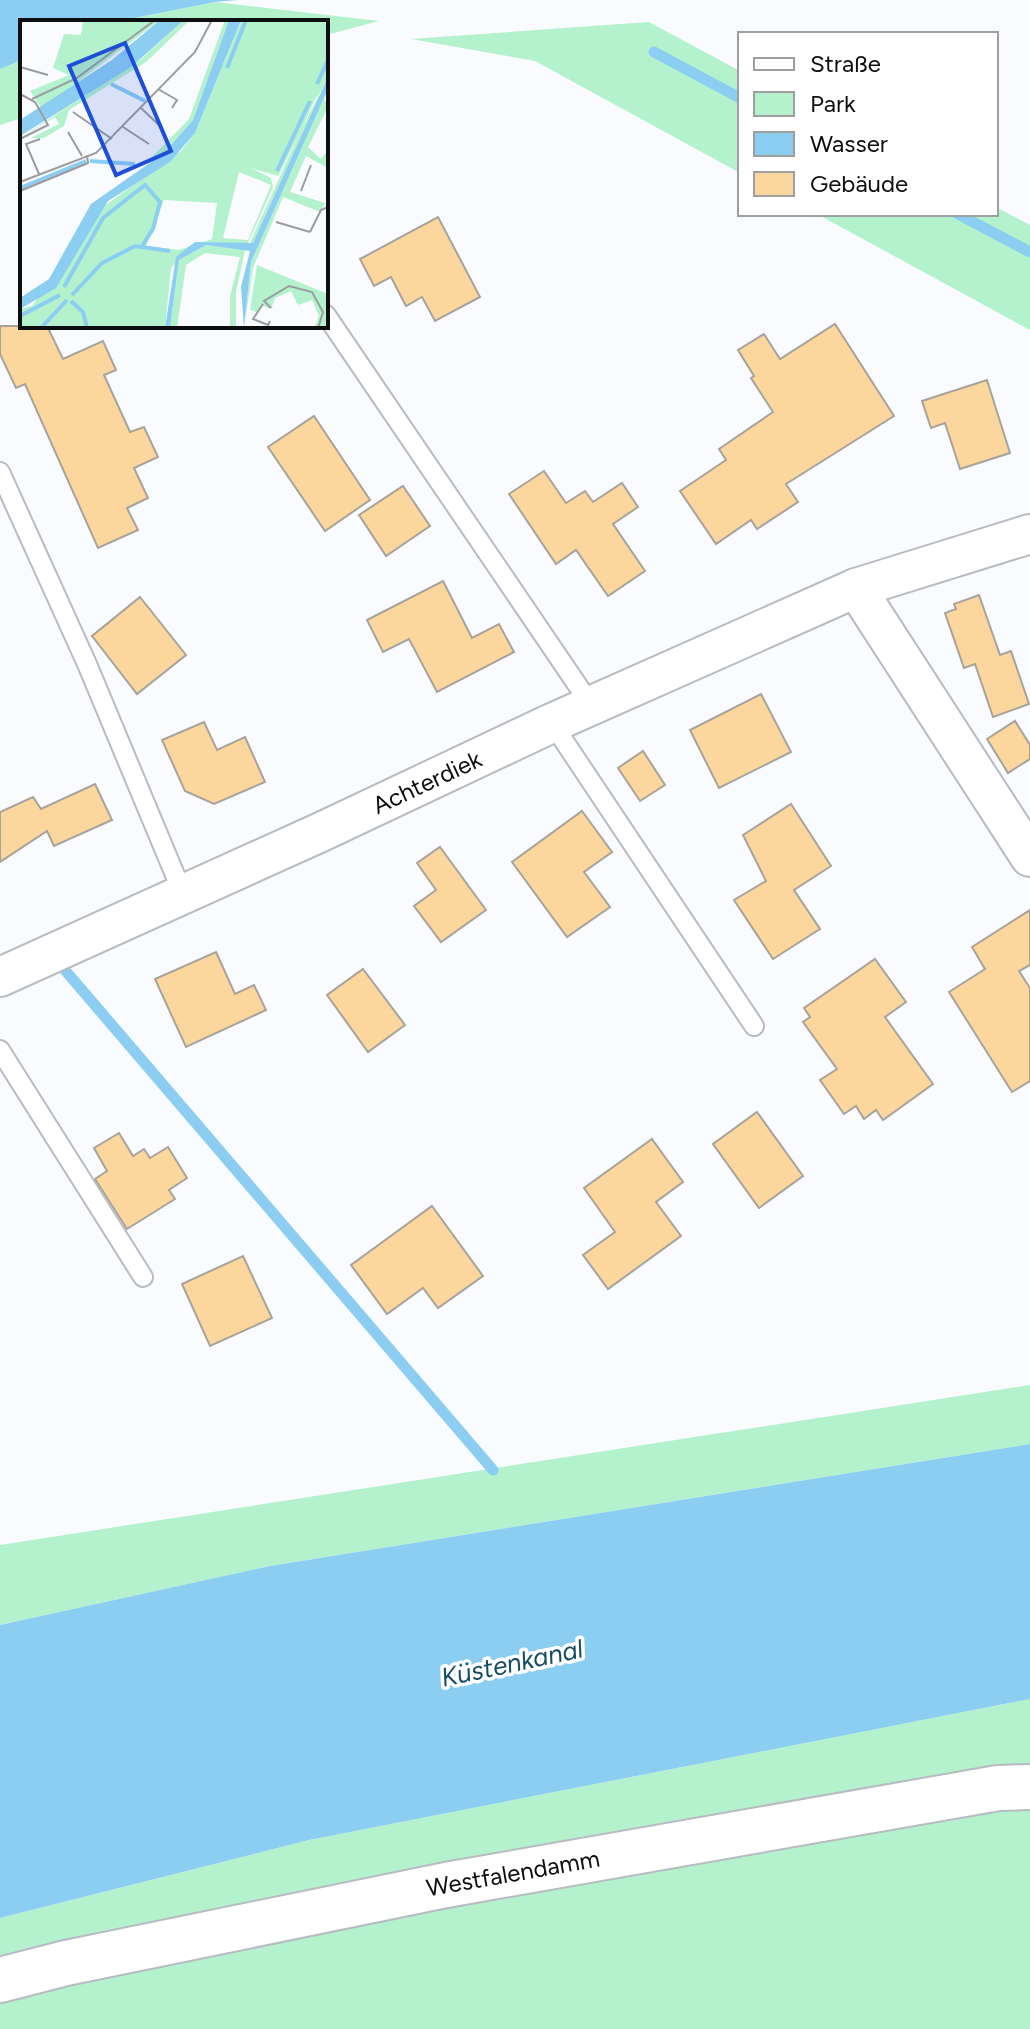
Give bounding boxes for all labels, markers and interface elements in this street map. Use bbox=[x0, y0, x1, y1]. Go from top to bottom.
inset map bbox=[20, 20, 328, 328]
legend bbox=[738, 32, 998, 216]
text: Straße bbox=[810, 49, 881, 78]
text: Park bbox=[810, 89, 856, 118]
text: Wasser bbox=[810, 129, 888, 158]
text: Gebäude bbox=[810, 169, 908, 198]
street label: Achterdiek bbox=[368, 744, 486, 820]
water label: Küstenkanal bbox=[438, 1632, 586, 1694]
street label: Westfalendamm bbox=[424, 1843, 602, 1903]

